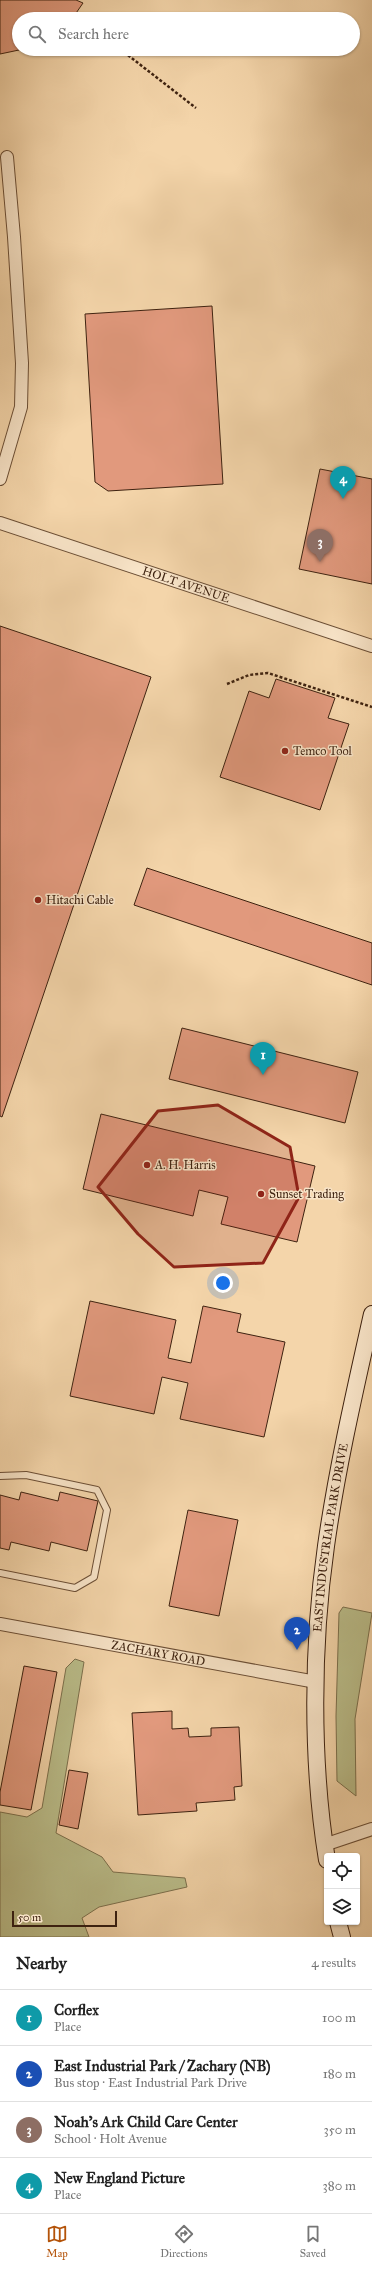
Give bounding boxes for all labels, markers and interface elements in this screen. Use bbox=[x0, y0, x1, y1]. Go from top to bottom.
search box bbox=[12, 12, 360, 56]
icon: search bbox=[26, 23, 48, 45]
text: Search here bbox=[58, 25, 129, 43]
pin: 4 bbox=[330, 466, 356, 499]
pin: 3 bbox=[307, 529, 333, 562]
street label: HOLT AVENUE bbox=[141, 564, 232, 606]
place label: Temco Tool bbox=[293, 744, 353, 758]
marker: Temco Tool bbox=[280, 746, 290, 756]
place label: Hitachi Cable bbox=[46, 893, 114, 907]
marker: Hitachi Cable bbox=[33, 895, 43, 905]
pin: 1 bbox=[250, 1042, 276, 1075]
place label: A. H. Harris bbox=[154, 1158, 216, 1172]
marker: A. H. Harris bbox=[142, 1160, 152, 1170]
place label: Sunset Trading bbox=[269, 1187, 344, 1202]
marker: Sunset Trading bbox=[256, 1189, 266, 1199]
your location bbox=[213, 1273, 233, 1293]
street label: EAST INDUSTRIAL PARK DRIVE bbox=[310, 1441, 351, 1633]
pin: 2 bbox=[284, 1617, 310, 1650]
street label: ZACHARY ROAD bbox=[110, 1638, 206, 1669]
map controls bbox=[324, 1853, 360, 1925]
button: locate bbox=[324, 1853, 360, 1889]
button: layers bbox=[324, 1889, 360, 1925]
scale bar bbox=[12, 1909, 117, 1928]
text: 50 m bbox=[18, 1911, 41, 1924]
text: Nearby bbox=[16, 1953, 67, 1974]
text: 4 results bbox=[311, 1955, 356, 1971]
text: Corflex bbox=[54, 2001, 99, 2019]
text: 1 bbox=[26, 2010, 32, 2026]
text: 100 m bbox=[322, 2010, 356, 2026]
text: Place bbox=[54, 2019, 81, 2035]
text: East Industrial Park / Zachary (NB) bbox=[54, 2057, 271, 2075]
text: 2 bbox=[26, 2066, 32, 2082]
text: 180 m bbox=[323, 2066, 356, 2082]
text: Bus stop · East Industrial Park Drive bbox=[54, 2075, 247, 2091]
text: Noah's Ark Child Care Center bbox=[54, 2113, 238, 2131]
text: 3 bbox=[26, 2122, 32, 2138]
text: 350 m bbox=[323, 2122, 356, 2138]
text: School · Holt Avenue bbox=[54, 2131, 167, 2147]
text: New England Picture bbox=[54, 2169, 185, 2187]
text: 4 bbox=[25, 2178, 33, 2194]
text: 380 m bbox=[323, 2178, 356, 2194]
text: Place bbox=[54, 2187, 81, 2203]
tab: Map bbox=[46, 2223, 68, 2260]
tab: Directions bbox=[160, 2223, 208, 2260]
tab: Saved bbox=[300, 2223, 326, 2260]

